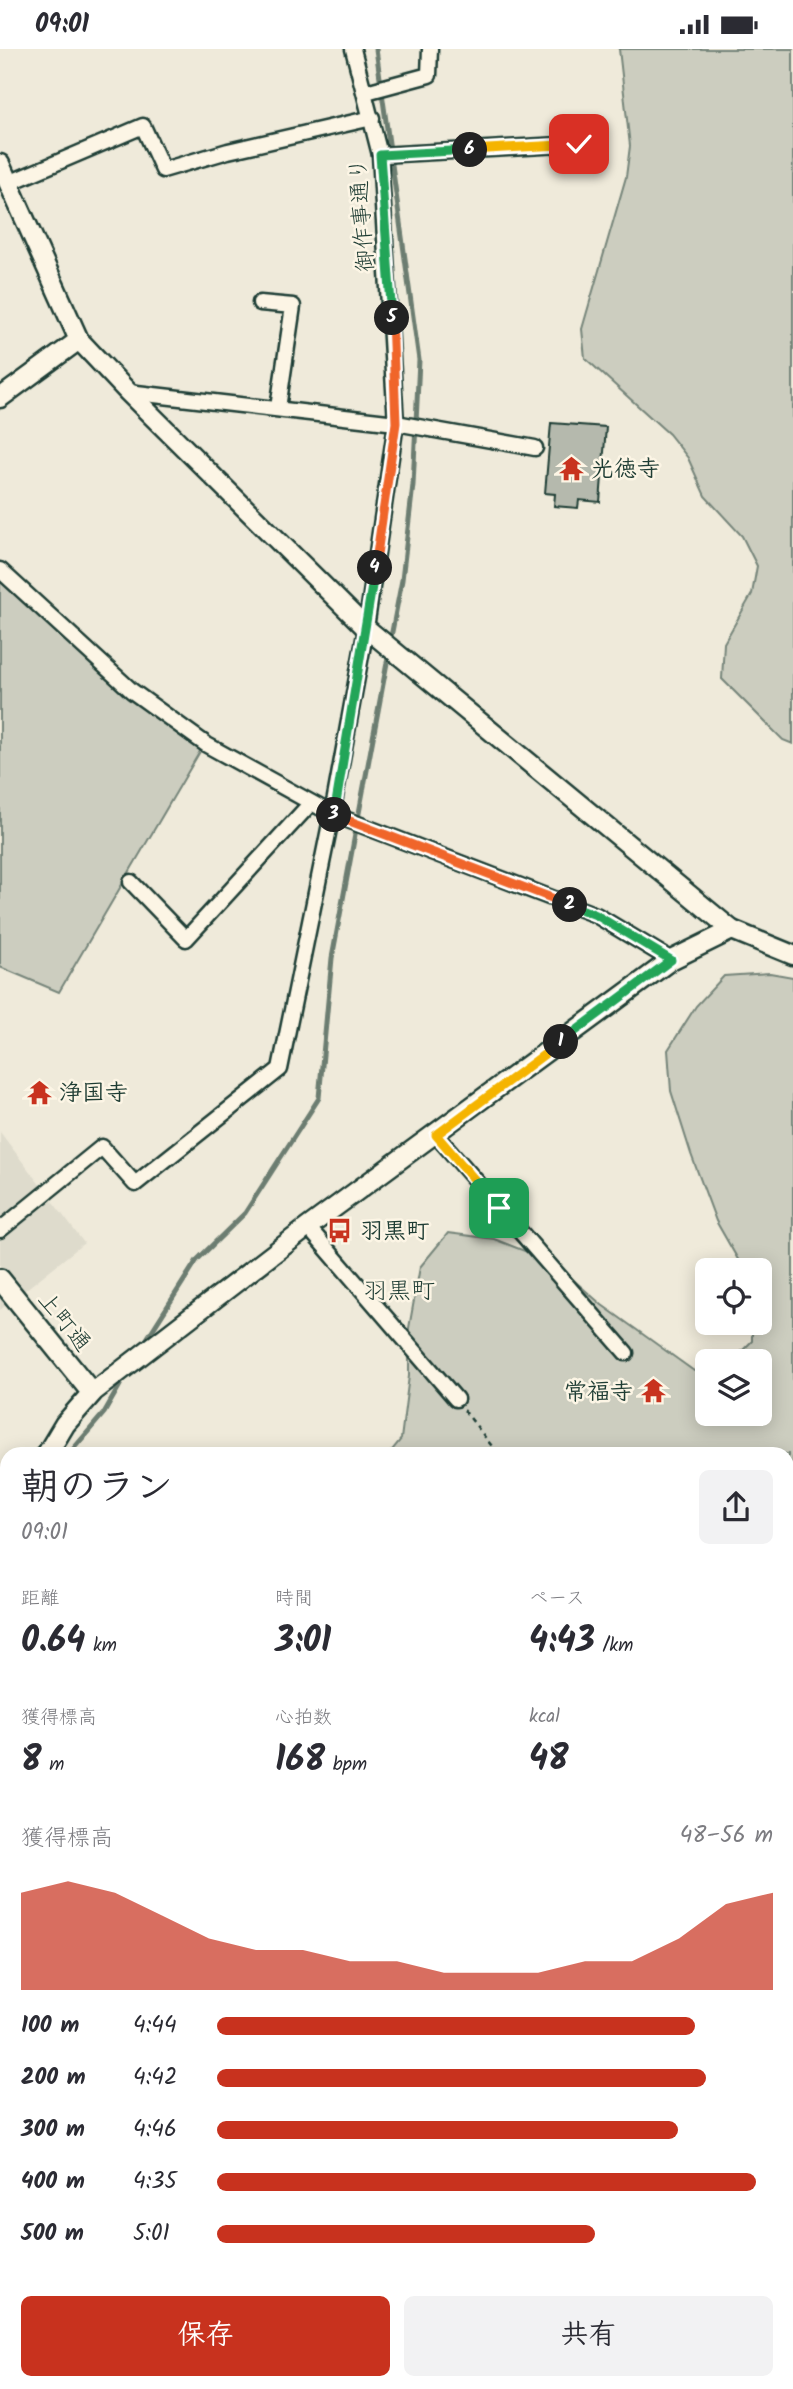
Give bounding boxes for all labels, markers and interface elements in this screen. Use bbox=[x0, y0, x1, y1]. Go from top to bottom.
text: 09:01 bbox=[35, 4, 89, 46]
pin bbox=[549, 114, 609, 174]
icon: check bbox=[560, 125, 598, 163]
pin: 6 bbox=[452, 133, 488, 168]
text: 6 bbox=[464, 134, 475, 164]
street label: 御作事通り bbox=[341, 156, 385, 273]
pin: 5 bbox=[374, 301, 410, 335]
text: 5 bbox=[387, 302, 396, 332]
place label: 光徳寺 bbox=[591, 452, 660, 488]
temple icon: 光徳寺 bbox=[557, 454, 585, 482]
pin: 4 bbox=[358, 551, 392, 585]
text: 4 bbox=[369, 552, 380, 582]
pin: 3 bbox=[316, 797, 352, 833]
text: 3 bbox=[328, 799, 339, 829]
pin: 2 bbox=[552, 887, 588, 923]
text: 2 bbox=[564, 889, 575, 919]
pin: 1 bbox=[544, 1025, 578, 1059]
text: 1 bbox=[558, 1026, 563, 1056]
place label: 浄国寺 bbox=[59, 1076, 128, 1112]
temple icon: 浄国寺 bbox=[25, 1078, 53, 1106]
pin bbox=[469, 1178, 529, 1238]
icon: arrive bbox=[480, 1189, 518, 1227]
place label: 羽黒町 bbox=[360, 1214, 429, 1250]
bus stop icon: 羽黒町 bbox=[326, 1216, 354, 1244]
map controls bbox=[695, 1258, 772, 1426]
button: locate bbox=[695, 1258, 772, 1335]
district label: 羽黒町 bbox=[363, 1272, 435, 1311]
street label: 上町通 bbox=[28, 1284, 99, 1360]
button: layers bbox=[695, 1349, 772, 1426]
place label: 常福寺 bbox=[564, 1375, 633, 1411]
temple icon: 常福寺 bbox=[639, 1377, 667, 1405]
text: 朝のラン bbox=[21, 1459, 173, 1519]
button: share bbox=[699, 1470, 773, 1544]
text: 09:01 bbox=[21, 1515, 68, 1551]
text: 距離 bbox=[21, 1584, 59, 1614]
text: 時間 bbox=[275, 1584, 313, 1614]
text: ペース bbox=[529, 1584, 585, 1614]
text: 0.64 bbox=[21, 1614, 85, 1670]
text: 3:01 bbox=[275, 1614, 331, 1670]
text: 4:43 bbox=[529, 1614, 595, 1670]
text: km bbox=[85, 1631, 117, 1661]
text: /km bbox=[595, 1631, 633, 1661]
text: kcal bbox=[529, 1702, 560, 1732]
text: 獲得標高 bbox=[21, 1703, 97, 1733]
text: 心拍数 bbox=[275, 1703, 332, 1733]
text: 48 bbox=[529, 1732, 569, 1788]
text: 8 bbox=[21, 1733, 42, 1789]
text: 168 bbox=[275, 1733, 325, 1789]
text: m bbox=[42, 1750, 64, 1780]
text: bpm bbox=[325, 1750, 367, 1780]
text: 48–56 m bbox=[680, 1818, 773, 1854]
text: 獲得標高 bbox=[21, 1821, 113, 1857]
text: 100 m bbox=[21, 2008, 79, 2044]
text: 4:44 bbox=[133, 2008, 177, 2044]
text: 200 m bbox=[21, 2060, 86, 2096]
text: 4:42 bbox=[133, 2060, 177, 2096]
text: 300 m bbox=[21, 2112, 85, 2148]
text: 4:46 bbox=[133, 2112, 177, 2148]
text: 400 m bbox=[21, 2164, 85, 2200]
text: 4:35 bbox=[133, 2164, 177, 2200]
text: 500 m bbox=[21, 2216, 84, 2252]
text: 5:01 bbox=[133, 2216, 170, 2252]
button: 保存 bbox=[21, 2296, 390, 2376]
button: 共有 bbox=[404, 2296, 773, 2376]

